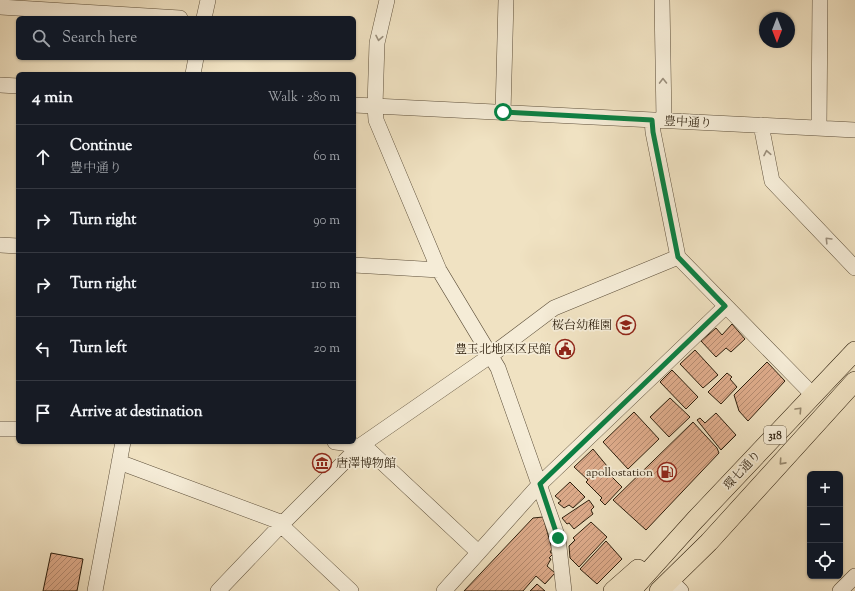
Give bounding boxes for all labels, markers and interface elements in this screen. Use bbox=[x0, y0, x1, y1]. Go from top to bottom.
north arrow bbox=[759, 12, 795, 48]
search box bbox=[16, 16, 356, 60]
icon: search bbox=[30, 27, 52, 49]
text: Search here bbox=[62, 28, 137, 49]
one-way arrow bbox=[375, 35, 383, 41]
one-way arrow bbox=[659, 78, 668, 84]
text: 4 min bbox=[32, 86, 73, 110]
text: Walk · 280 m bbox=[268, 89, 340, 107]
route start bbox=[494, 103, 512, 121]
street label: 豊中通り bbox=[664, 113, 712, 133]
text: Continue bbox=[70, 136, 132, 157]
icon: ahead bbox=[32, 146, 54, 168]
text: 60 m bbox=[313, 148, 340, 166]
one-way arrow bbox=[763, 150, 772, 156]
text: 豊中通り bbox=[70, 160, 122, 178]
icon: right bbox=[32, 210, 54, 232]
text: Turn right bbox=[70, 210, 136, 231]
text: 90 m bbox=[313, 212, 340, 230]
one-way arrow bbox=[825, 237, 833, 245]
icon: right bbox=[32, 274, 54, 296]
text: Turn right bbox=[70, 274, 136, 295]
text: 110 m bbox=[311, 276, 340, 294]
school or university icon: 桜台幼稚園 bbox=[615, 314, 637, 336]
place label: 桜台幼稚園 bbox=[552, 317, 612, 335]
icon: left bbox=[32, 338, 54, 360]
text: Turn left bbox=[70, 338, 127, 359]
public building icon: 豊玉北地区区民館 bbox=[554, 338, 576, 360]
text: 20 m bbox=[314, 340, 340, 358]
place label: 豊玉北地区区民館 bbox=[455, 341, 551, 359]
icon: arrive bbox=[32, 402, 54, 424]
text: Arrive at destination bbox=[70, 402, 203, 423]
one-way arrow bbox=[794, 407, 802, 415]
road number: 318 bbox=[764, 426, 786, 444]
street label: 環七通り bbox=[720, 447, 766, 494]
museum icon: 唐澤博物館 bbox=[311, 452, 333, 474]
place label: 唐澤博物館 bbox=[336, 455, 396, 473]
one-way arrow bbox=[779, 457, 786, 465]
fuel station icon: apollostation bbox=[656, 461, 678, 483]
place label: apollostation bbox=[586, 464, 653, 482]
map controls bbox=[807, 471, 843, 579]
button: + bbox=[807, 471, 843, 507]
button: − bbox=[807, 507, 843, 543]
route end bbox=[549, 529, 567, 547]
button: locate bbox=[807, 543, 843, 579]

